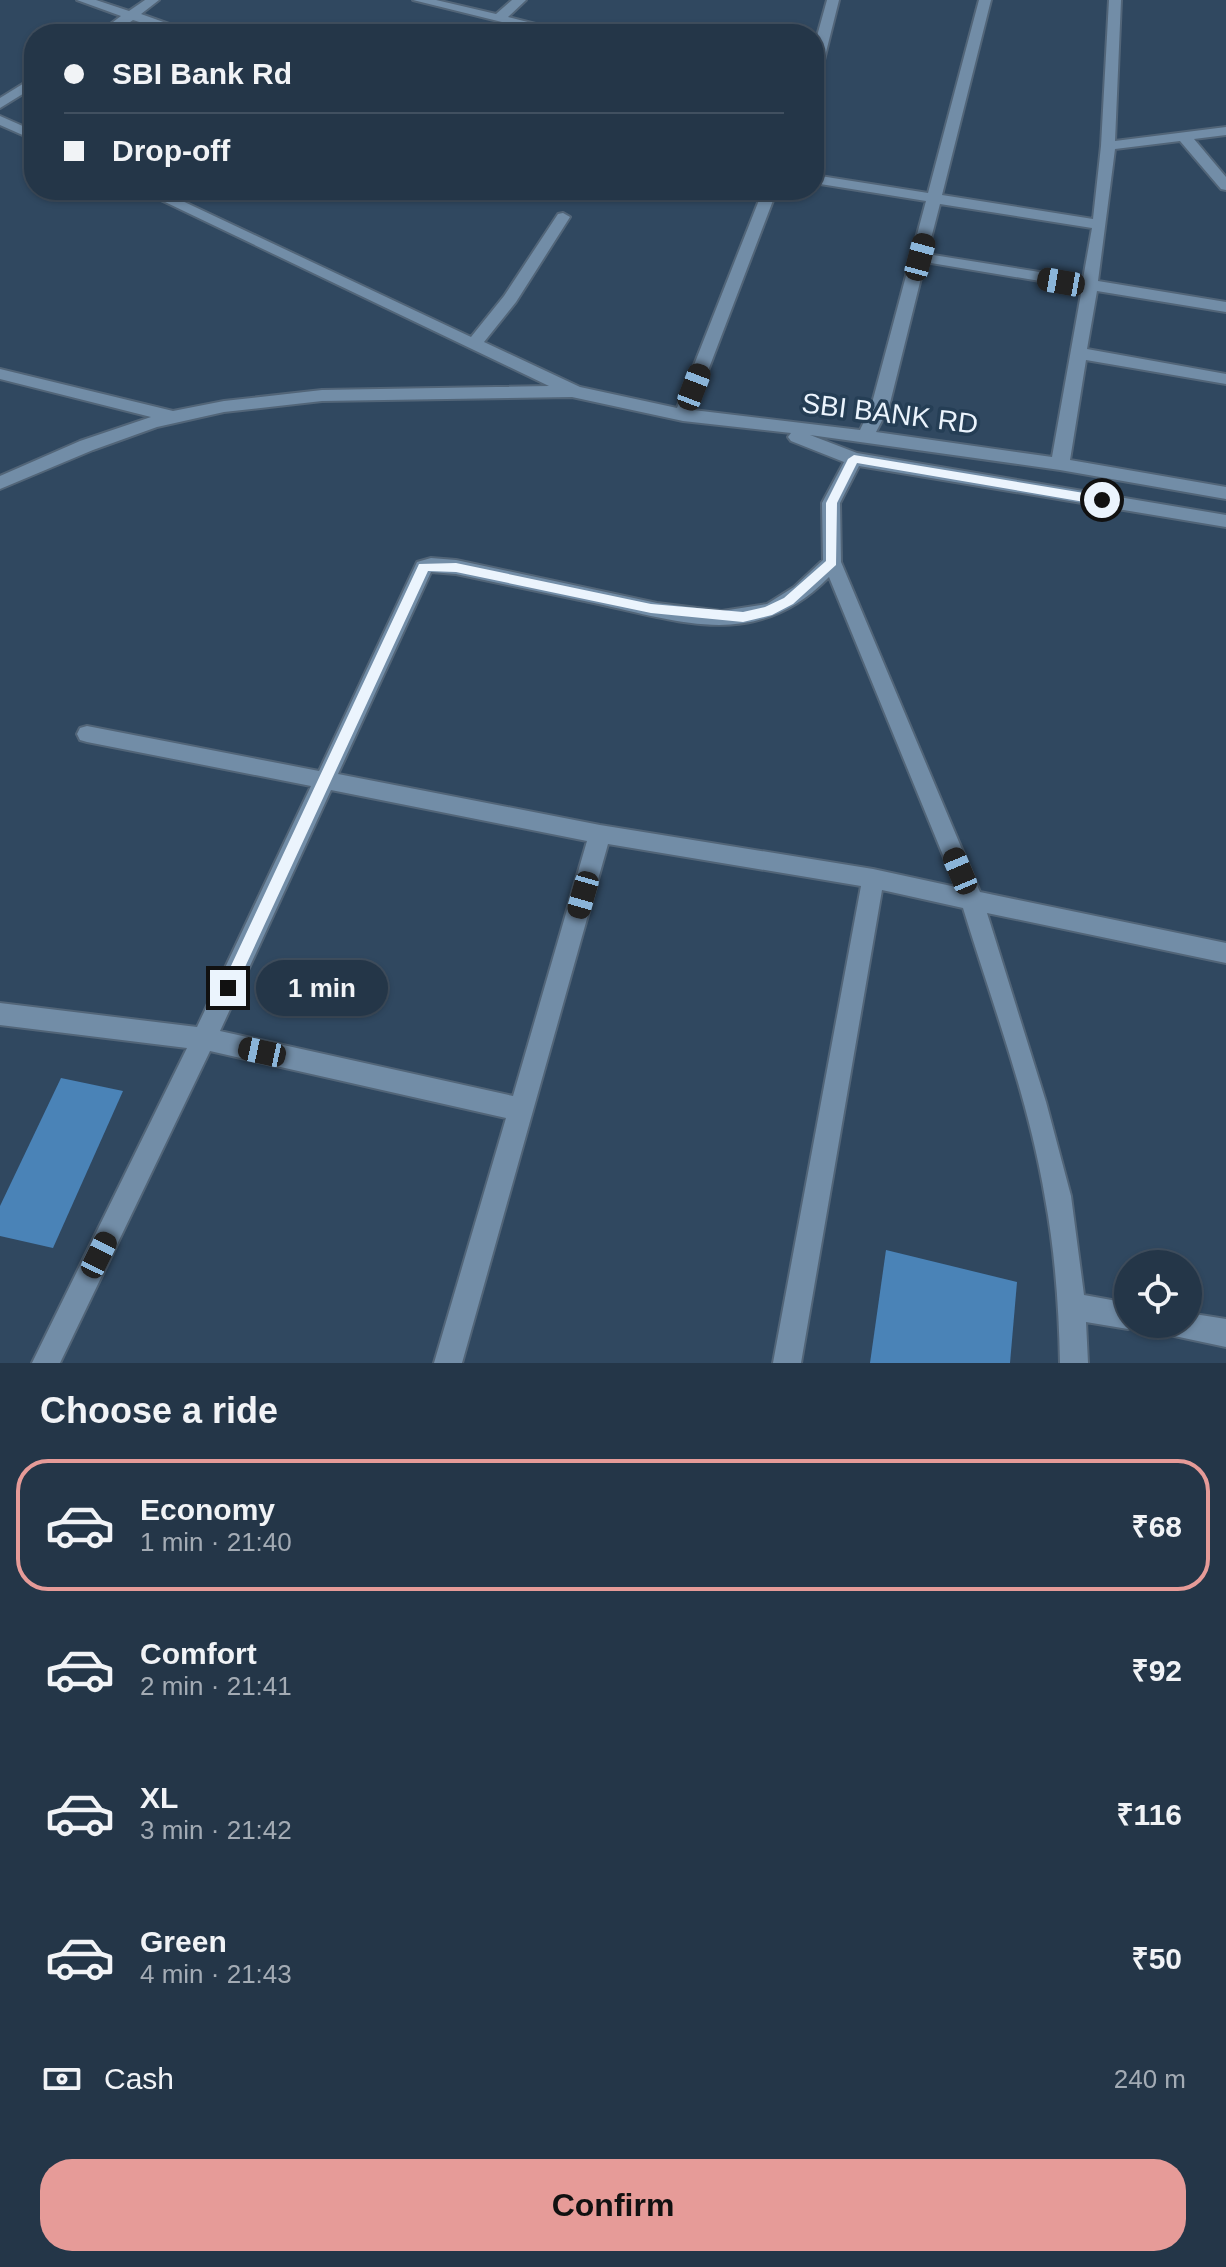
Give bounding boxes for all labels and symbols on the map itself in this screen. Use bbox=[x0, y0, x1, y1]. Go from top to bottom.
car bbox=[902, 231, 938, 283]
car bbox=[1035, 266, 1087, 298]
car bbox=[674, 360, 714, 414]
street label: SBI BANK RD bbox=[800, 387, 980, 440]
route start bbox=[1084, 482, 1120, 518]
car bbox=[940, 844, 980, 898]
car bbox=[565, 869, 601, 921]
callout: 1 min bbox=[256, 960, 388, 1016]
route end bbox=[210, 970, 246, 1006]
car bbox=[236, 1035, 288, 1069]
car bbox=[78, 1228, 120, 1282]

